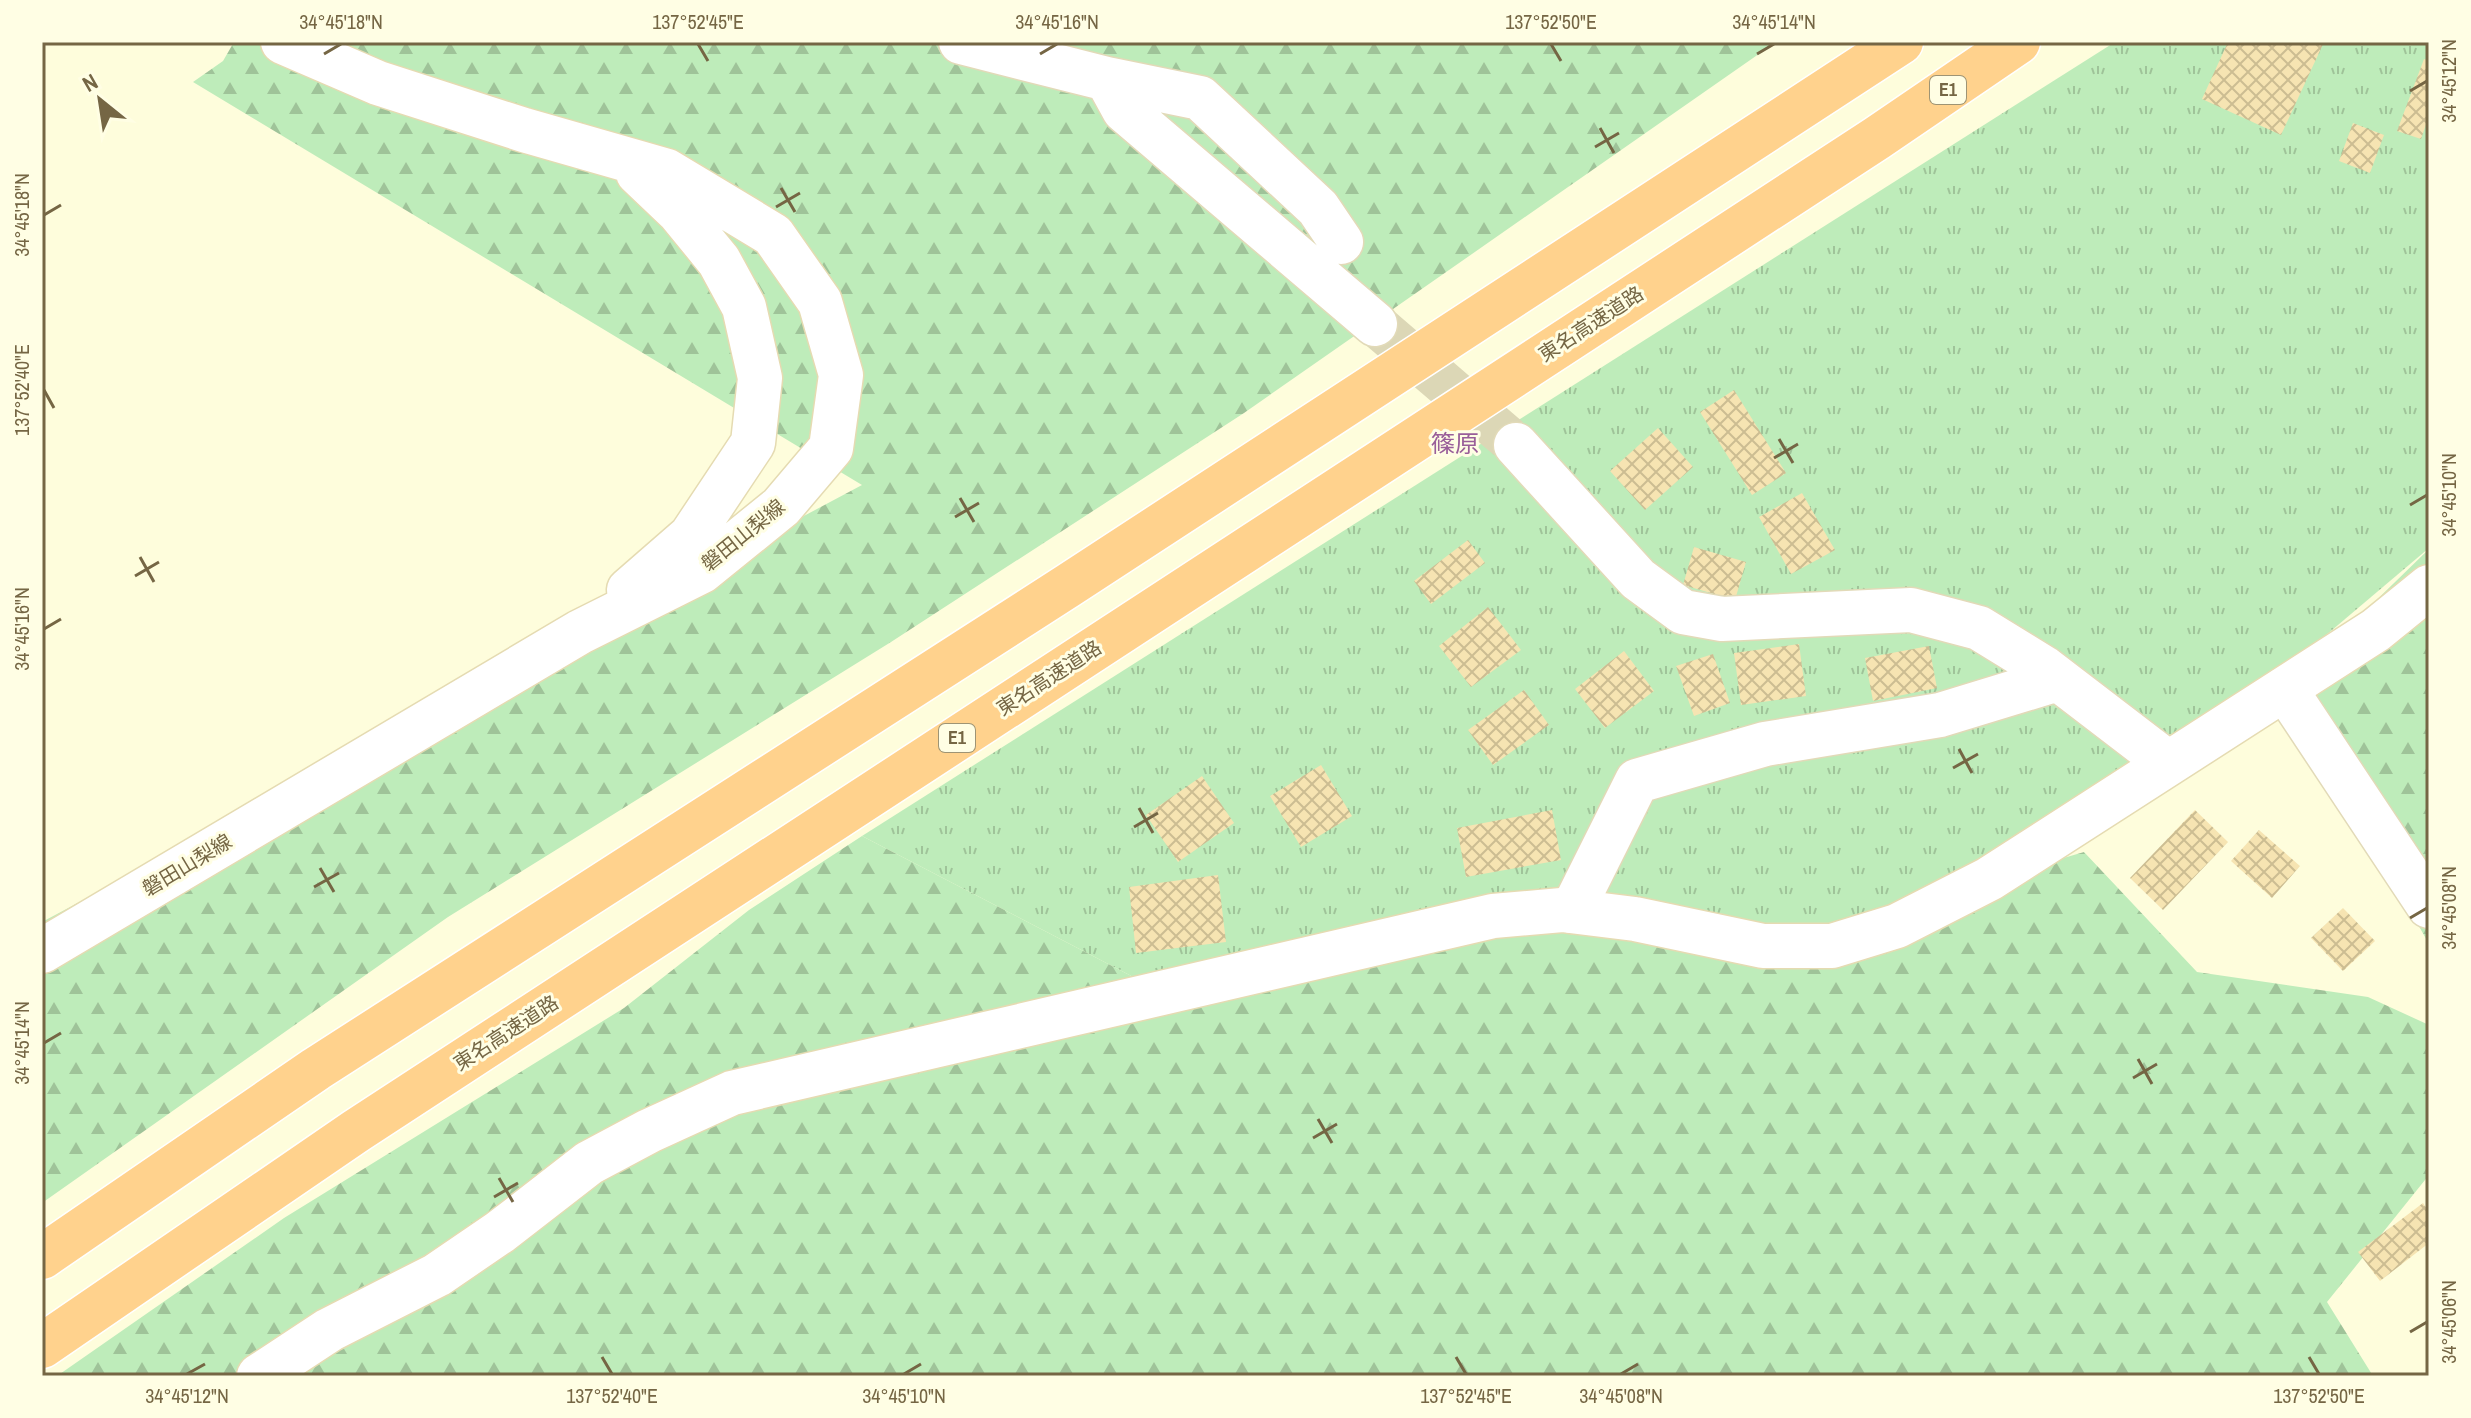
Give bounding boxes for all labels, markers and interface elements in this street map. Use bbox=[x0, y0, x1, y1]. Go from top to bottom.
text: 34°45'18"N bbox=[299, 8, 383, 35]
text: 137°52'45"E bbox=[652, 8, 744, 35]
text: 34°45'16"N bbox=[1015, 8, 1099, 35]
text: 137°52'50"E bbox=[1505, 8, 1597, 35]
text: 34°45'14"N bbox=[1732, 8, 1816, 35]
text: 34°45'12"N bbox=[2435, 39, 2462, 123]
north arrow bbox=[60, 60, 140, 140]
text: N bbox=[77, 66, 103, 99]
road number: E1 bbox=[1930, 76, 1966, 104]
text: 34°45'18"N bbox=[8, 173, 35, 257]
street label: 東名高速道路 bbox=[1533, 280, 1648, 368]
text: 137°52'40"E bbox=[8, 344, 35, 436]
district label: 篠原 bbox=[1431, 427, 1479, 459]
text: 34°45'10"N bbox=[2435, 453, 2462, 537]
street label: 磐田山梨線 bbox=[695, 493, 790, 577]
text: 34°45'16"N bbox=[8, 587, 35, 671]
street label: 東名高速道路 bbox=[991, 634, 1106, 722]
road number: E1 bbox=[939, 724, 975, 752]
street label: 磐田山梨線 bbox=[137, 827, 237, 902]
text: 34°45'08"N bbox=[2435, 866, 2462, 950]
street label: 東名高速道路 bbox=[448, 989, 563, 1077]
text: 34°45'14"N bbox=[8, 1001, 35, 1085]
text: 34°45'06"N bbox=[2435, 1280, 2462, 1364]
text: 34°45'12"N bbox=[145, 1382, 229, 1409]
text: 137°52'40"E bbox=[566, 1382, 658, 1409]
text: 34°45'10"N bbox=[862, 1382, 946, 1409]
text: 137°52'45"E bbox=[1420, 1382, 1512, 1409]
text: 34°45'08"N bbox=[1579, 1382, 1663, 1409]
text: 137°52'50"E bbox=[2273, 1382, 2365, 1409]

